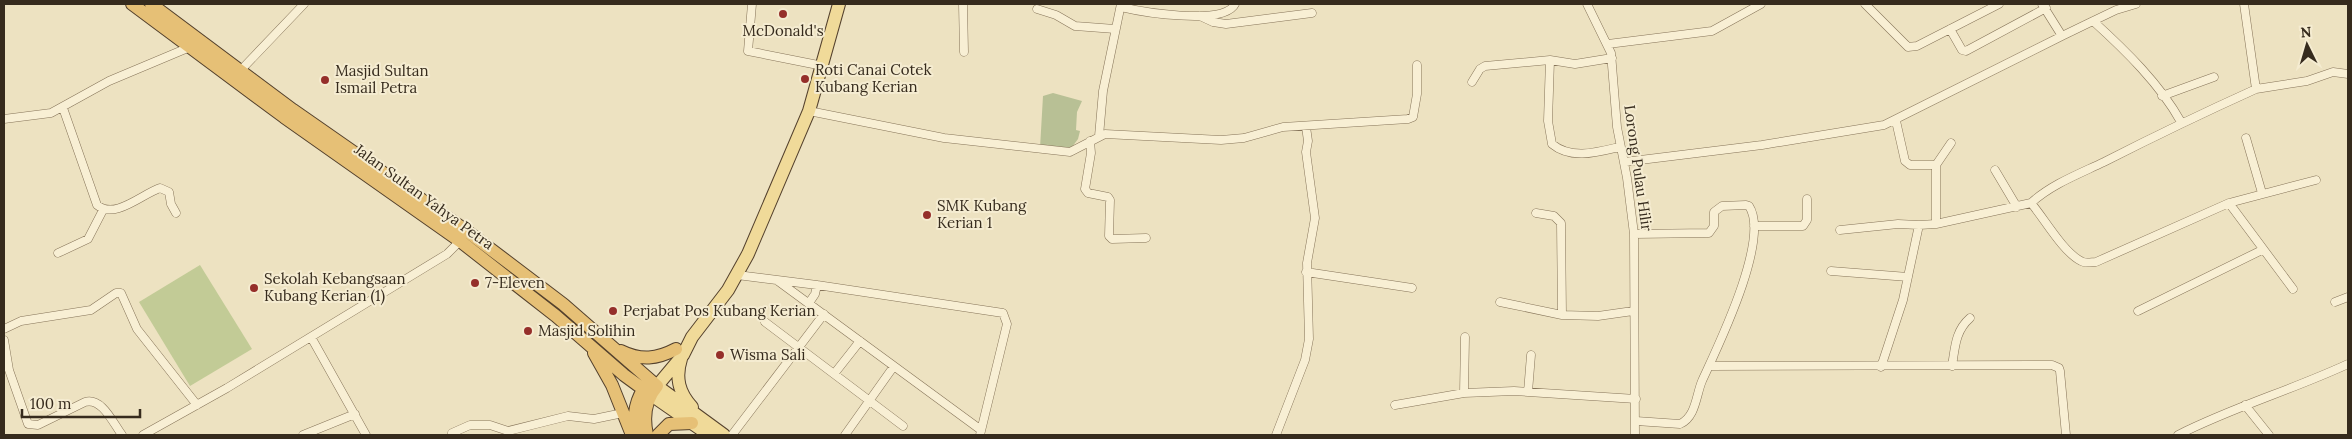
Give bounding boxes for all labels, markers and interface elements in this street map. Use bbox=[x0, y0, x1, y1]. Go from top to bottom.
marker: McDonald's bbox=[777, 8, 789, 20]
north arrow bbox=[2282, 20, 2332, 70]
place label: McDonald's bbox=[742, 21, 824, 40]
text: N bbox=[2300, 23, 2312, 41]
place label: Roti Canai Cotek Kubang Kerian bbox=[815, 60, 932, 96]
place label: Masjid Sultan Ismail Petra bbox=[335, 61, 429, 97]
marker: Roti Canai Cotek Kubang Kerian bbox=[799, 73, 811, 85]
marker: Masjid Sultan Ismail Petra bbox=[319, 74, 331, 86]
street label: Lorong Pulau Hilir bbox=[1620, 104, 1657, 233]
street label: Jalan Sultan Yahya Petra bbox=[350, 139, 498, 254]
place label: SMK Kubang Kerian 1 bbox=[937, 196, 1027, 232]
marker: SMK Kubang Kerian 1 bbox=[921, 209, 933, 221]
place label: Sekolah Kebangsaan Kubang Kerian (1) bbox=[264, 269, 406, 306]
place label: 7-Eleven bbox=[485, 273, 545, 292]
marker: 7-Eleven bbox=[469, 277, 481, 289]
marker: Sekolah Kebangsaan Kubang Kerian (1) bbox=[248, 282, 260, 294]
place label: Perjabat Pos Kubang Kerian bbox=[623, 301, 816, 320]
marker: Perjabat Pos Kubang Kerian bbox=[607, 305, 619, 317]
place label: Masjid Solihin bbox=[538, 321, 635, 340]
marker: Masjid Solihin bbox=[522, 325, 534, 337]
place label: Wisma Sali bbox=[730, 345, 805, 364]
marker: Wisma Sali bbox=[714, 349, 726, 361]
scale bar bbox=[22, 386, 140, 418]
text: 100 m bbox=[30, 394, 71, 413]

